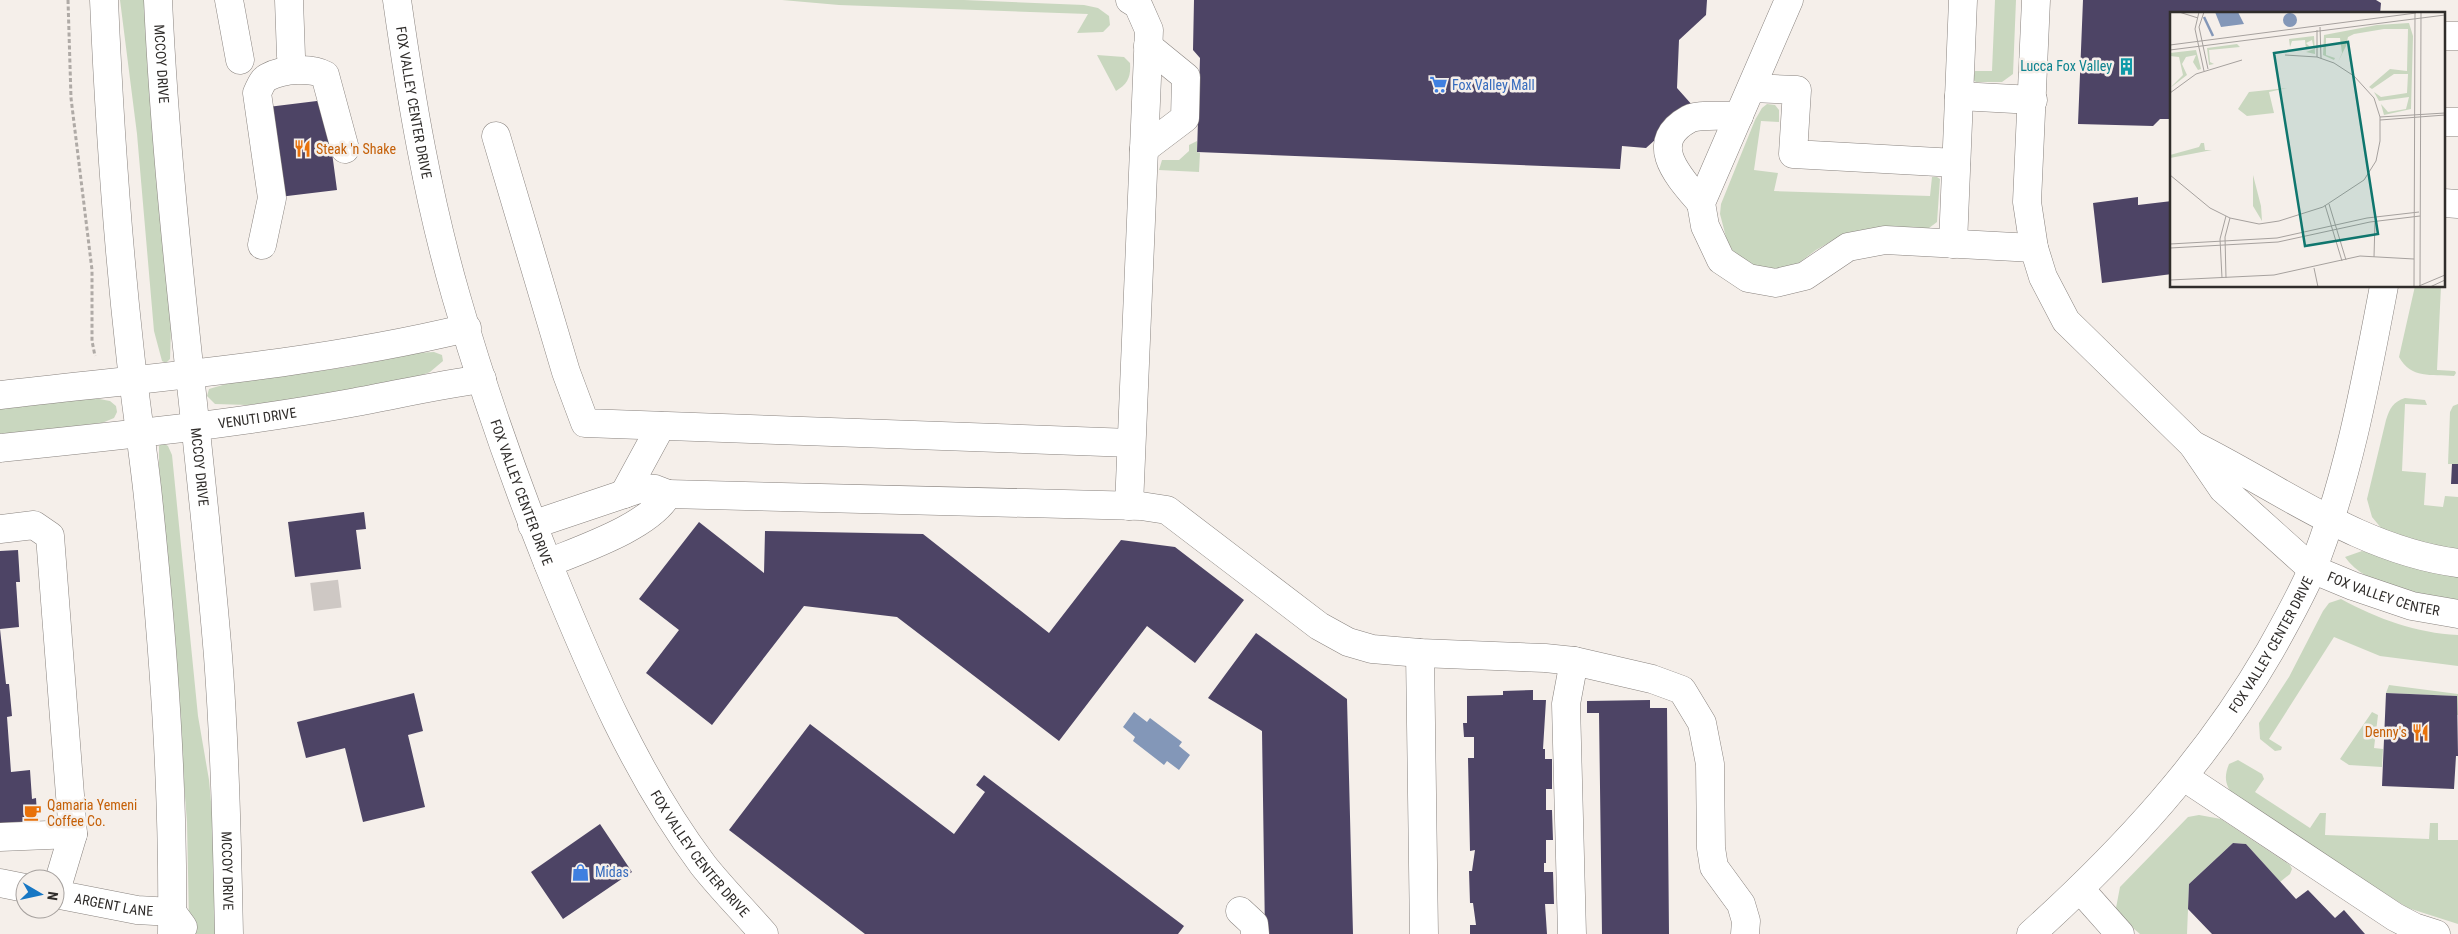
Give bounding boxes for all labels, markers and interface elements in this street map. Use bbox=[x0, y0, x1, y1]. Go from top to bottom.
inset map bbox=[2170, 12, 2446, 288]
street label: MCCOY DRIVE bbox=[151, 24, 172, 104]
street label: FOX VALLEY CENTER DRIVE bbox=[393, 25, 435, 180]
building icon: Lucca Fox Valley bbox=[2116, 56, 2136, 76]
place label: Lucca Fox Valley bbox=[2020, 58, 2112, 74]
supermarket icon: Fox Valley Mall bbox=[1428, 75, 1448, 95]
place label: Fox Valley Mall bbox=[1452, 77, 1535, 93]
restaurant icon: Steak 'n Shake bbox=[292, 139, 312, 159]
place label: Steak 'n Shake bbox=[316, 141, 396, 157]
street label: VENUTI DRIVE bbox=[217, 404, 298, 431]
street label: FOX VALLEY CENTER DRIVE bbox=[487, 417, 556, 568]
street label: MCCOY DRIVE bbox=[188, 427, 212, 507]
street label: FOX VALLEY CENTER bbox=[2325, 568, 2442, 619]
street label: FOX VALLEY CENTER DRIVE bbox=[2225, 574, 2316, 716]
restaurant icon: Denny's bbox=[2411, 722, 2431, 742]
place label: Denny's bbox=[2365, 724, 2407, 740]
street label: FOX VALLEY CENTER DRIVE bbox=[648, 787, 753, 920]
place label: Qamaria Yemeni Coffee Co. bbox=[47, 797, 137, 829]
cafe icon: Qamaria Yemeni Coffee Co. bbox=[23, 803, 43, 823]
street label: MCCOY DRIVE bbox=[219, 831, 236, 911]
shop icon: Midas bbox=[571, 862, 591, 882]
place label: Midas bbox=[595, 864, 629, 880]
north arrow bbox=[15, 869, 65, 919]
street label: ARGENT LANE bbox=[73, 890, 154, 919]
text: N bbox=[44, 891, 61, 902]

